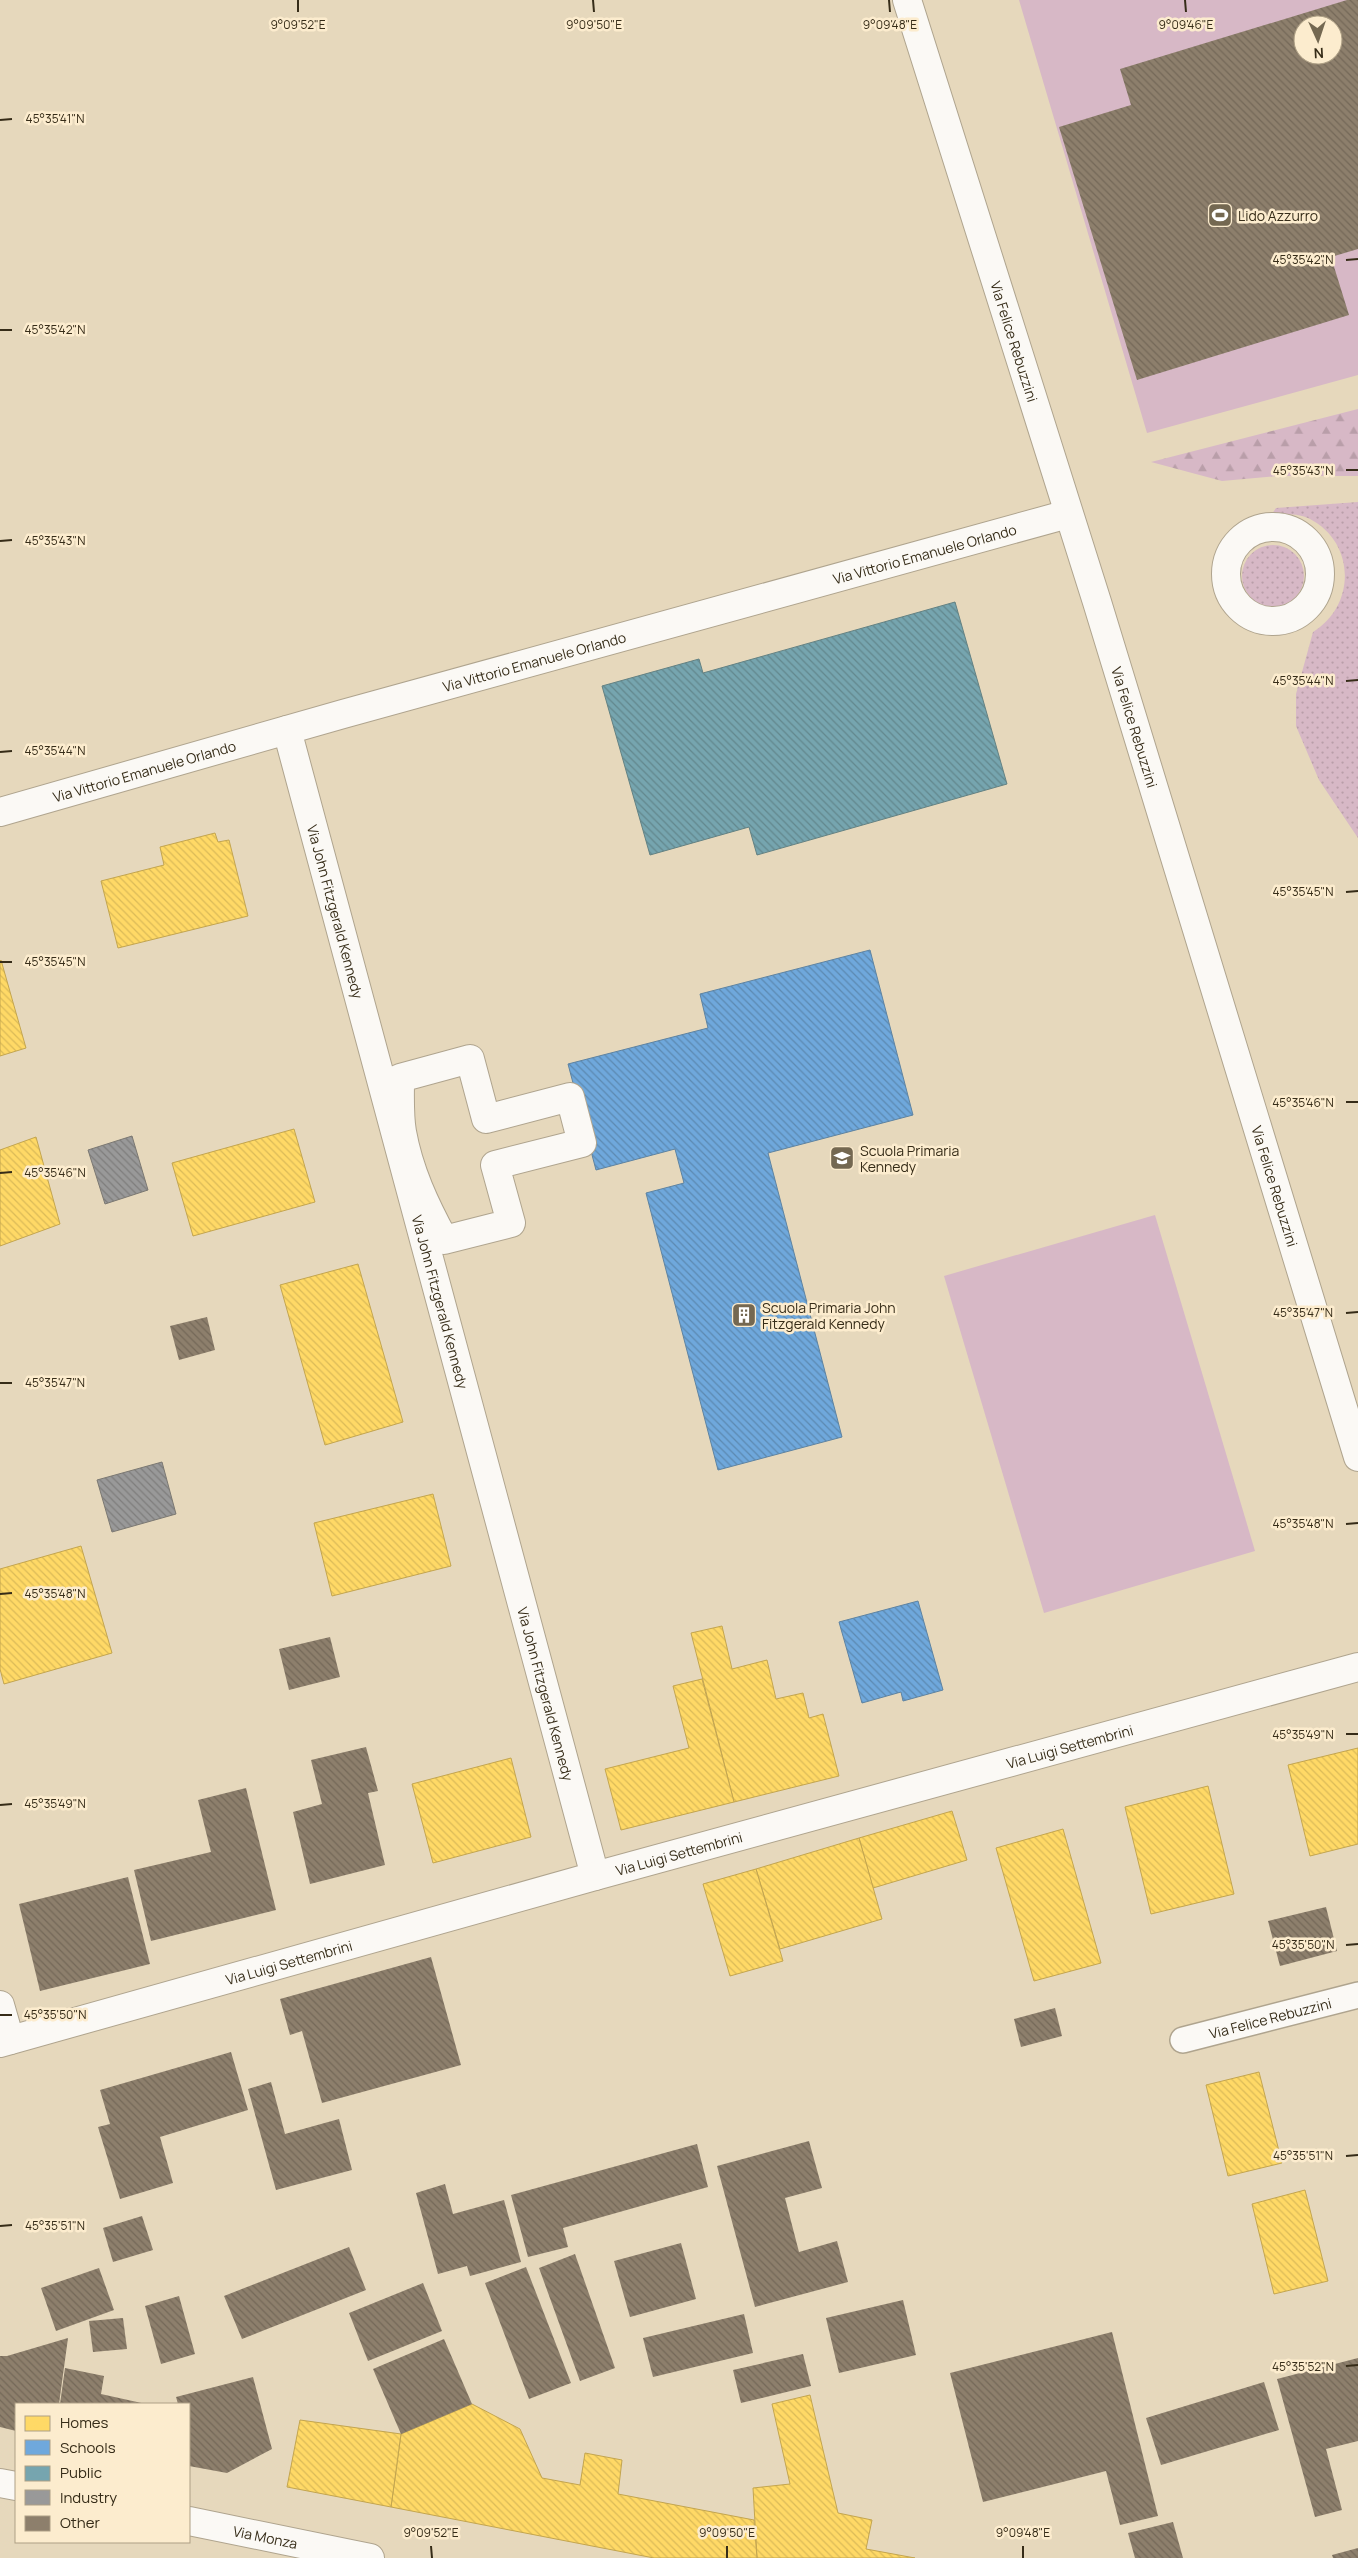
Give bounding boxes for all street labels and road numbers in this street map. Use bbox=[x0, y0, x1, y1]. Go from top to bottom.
street label: Via Felice Rebuzzini bbox=[987, 279, 1043, 404]
street label: Via Vittorio Emanuele Orlando bbox=[831, 519, 1018, 588]
street label: Via Vittorio Emanuele Orlando bbox=[440, 627, 628, 696]
street label: Via Felice Rebuzzini bbox=[1108, 664, 1163, 790]
street label: Via Vittorio Emanuele Orlando bbox=[51, 736, 238, 806]
street label: Via John Fitzgerald Kennedy bbox=[303, 823, 368, 1001]
street label: Via Felice Rebuzzini bbox=[1248, 1123, 1303, 1249]
street label: Via John Fitzgerald Kennedy bbox=[408, 1213, 473, 1391]
street label: Via John Fitzgerald Kennedy bbox=[514, 1605, 579, 1783]
street label: Via Luigi Settembrini bbox=[1004, 1720, 1135, 1772]
street label: Via Luigi Settembrini bbox=[613, 1827, 744, 1879]
street label: Via Luigi Settembrini bbox=[223, 1935, 354, 1989]
street label: Via Felice Rebuzzini bbox=[1207, 1993, 1333, 2042]
street label: Via Monza bbox=[232, 2521, 299, 2552]

